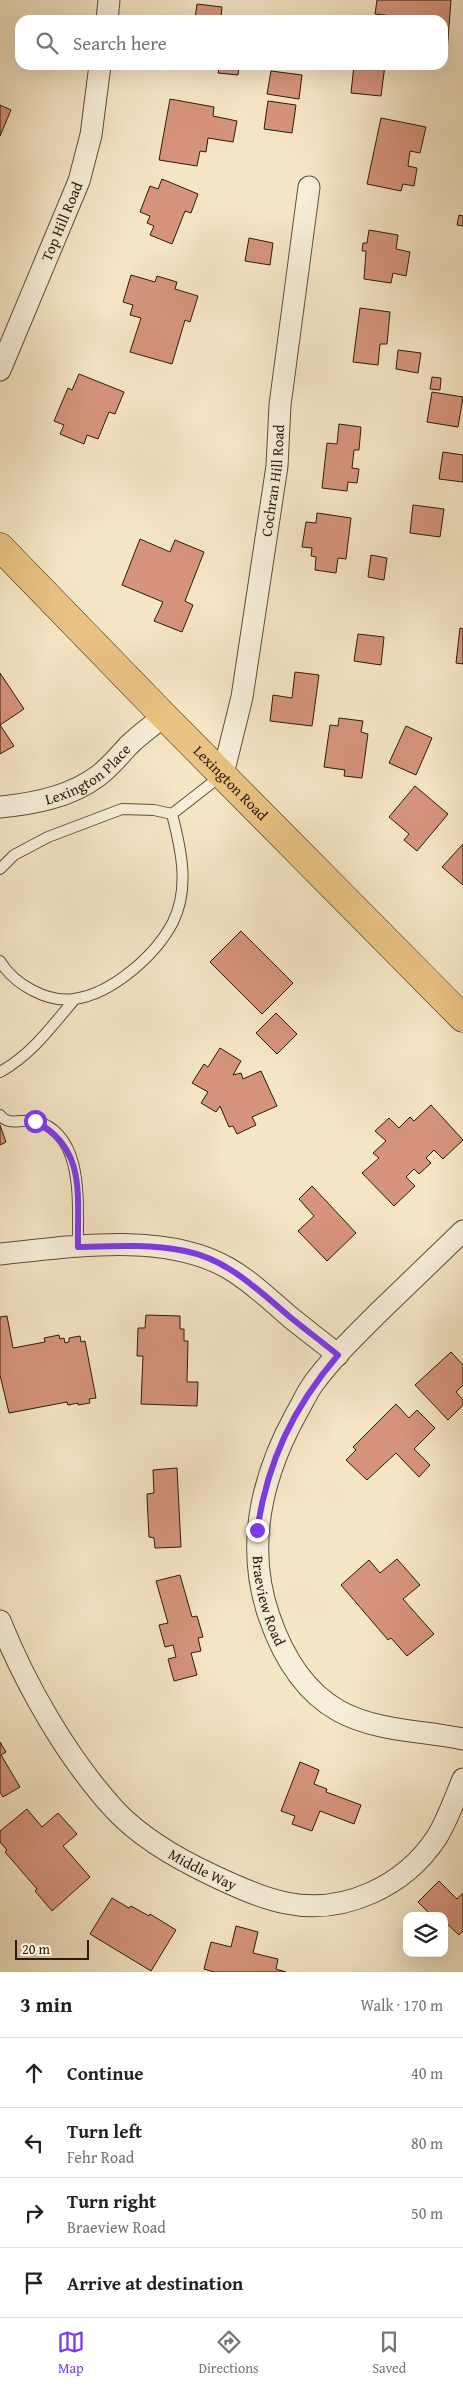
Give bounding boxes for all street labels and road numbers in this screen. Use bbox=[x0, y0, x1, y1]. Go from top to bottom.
street label: Top Hill Road bbox=[36, 178, 88, 264]
street label: Cochran Hill Road bbox=[255, 424, 289, 538]
street label: Lexington Place bbox=[43, 739, 135, 809]
street label: Lexington Road bbox=[189, 741, 273, 825]
street label: Braeview Road bbox=[248, 1555, 291, 1649]
street label: Middle Way bbox=[165, 1843, 241, 1895]

